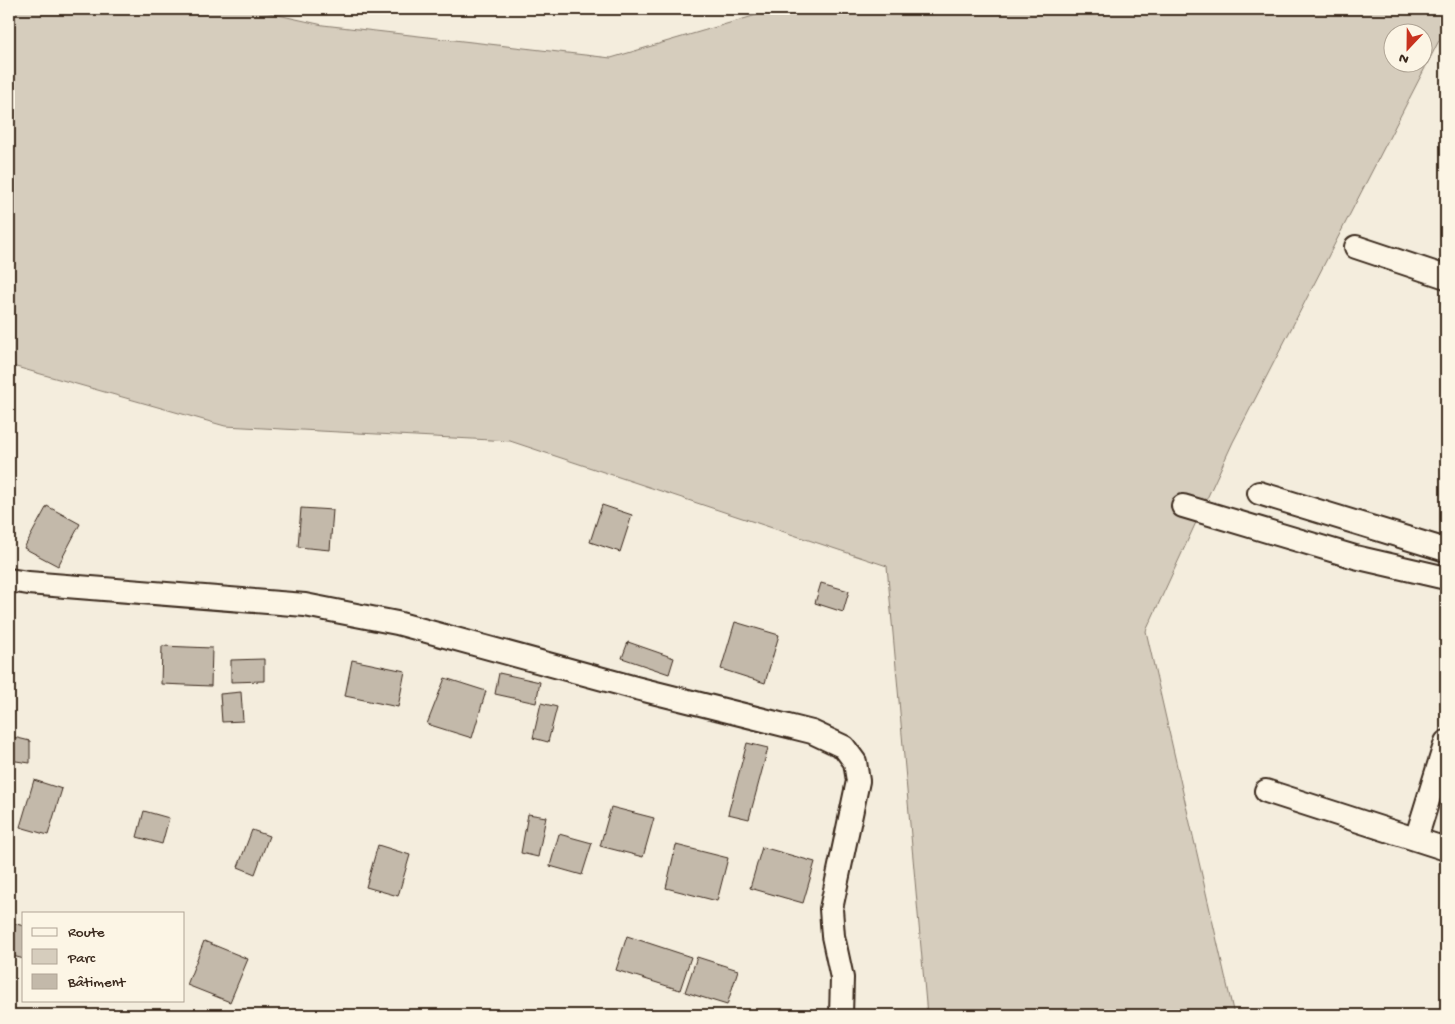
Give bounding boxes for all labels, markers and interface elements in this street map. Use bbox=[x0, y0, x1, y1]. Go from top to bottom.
north arrow bbox=[1382, 22, 1432, 72]
text: N bbox=[1397, 48, 1411, 67]
legend bbox=[22, 912, 185, 1002]
text: Route bbox=[68, 924, 105, 942]
text: Parc bbox=[67, 950, 96, 968]
text: Bâtiment bbox=[67, 974, 127, 992]

